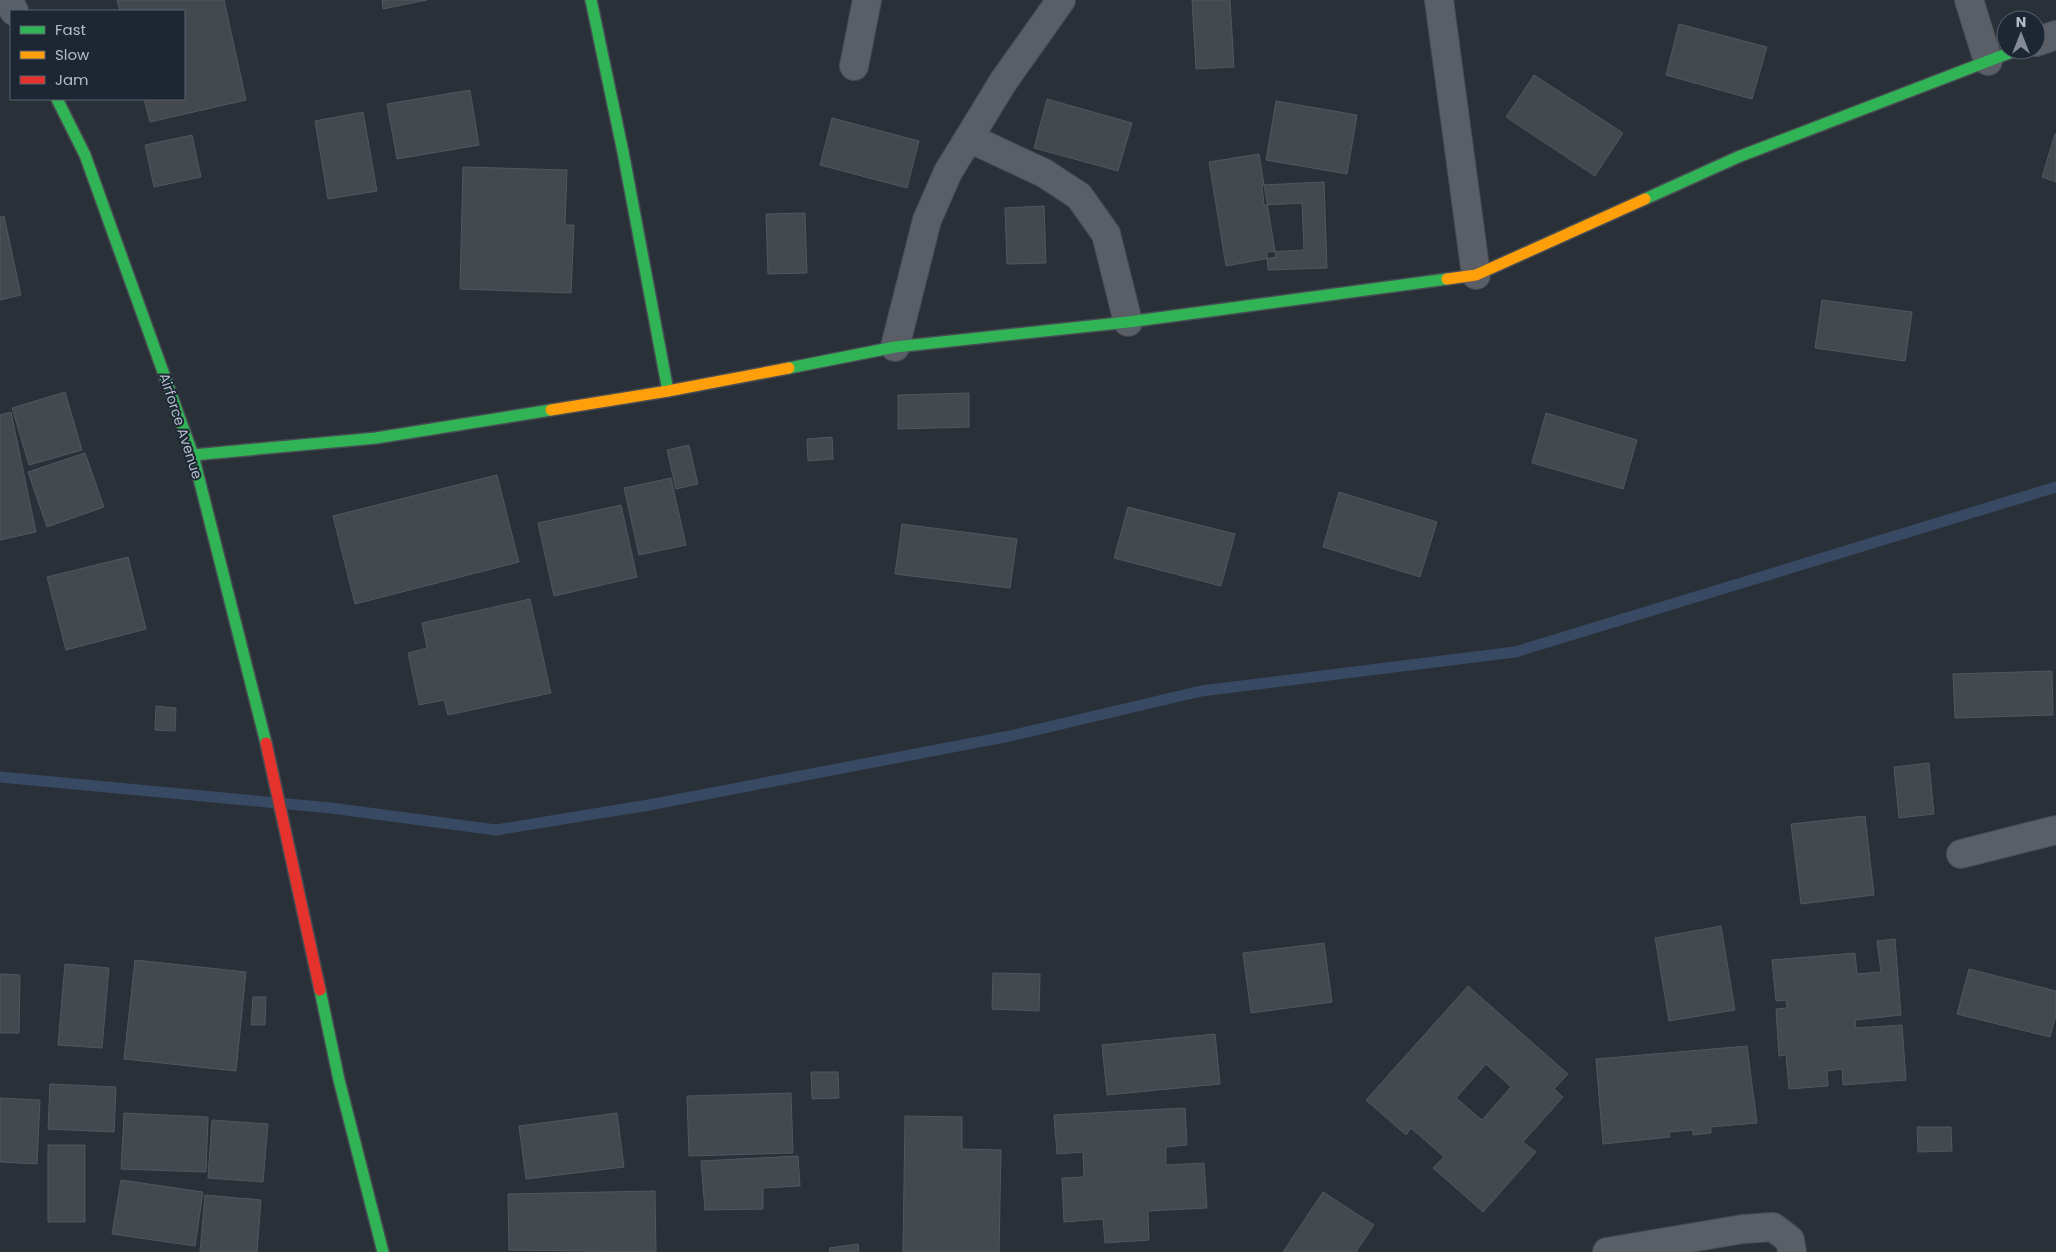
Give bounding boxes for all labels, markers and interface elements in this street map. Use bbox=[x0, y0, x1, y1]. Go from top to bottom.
legend bbox=[10, 10, 185, 100]
north arrow bbox=[1996, 10, 2046, 60]
text: N bbox=[2016, 12, 2026, 32]
text: Fast bbox=[55, 19, 86, 40]
text: Slow bbox=[55, 44, 90, 65]
text: Jam bbox=[55, 69, 89, 90]
street label: Airforce Avenue bbox=[154, 370, 208, 482]

